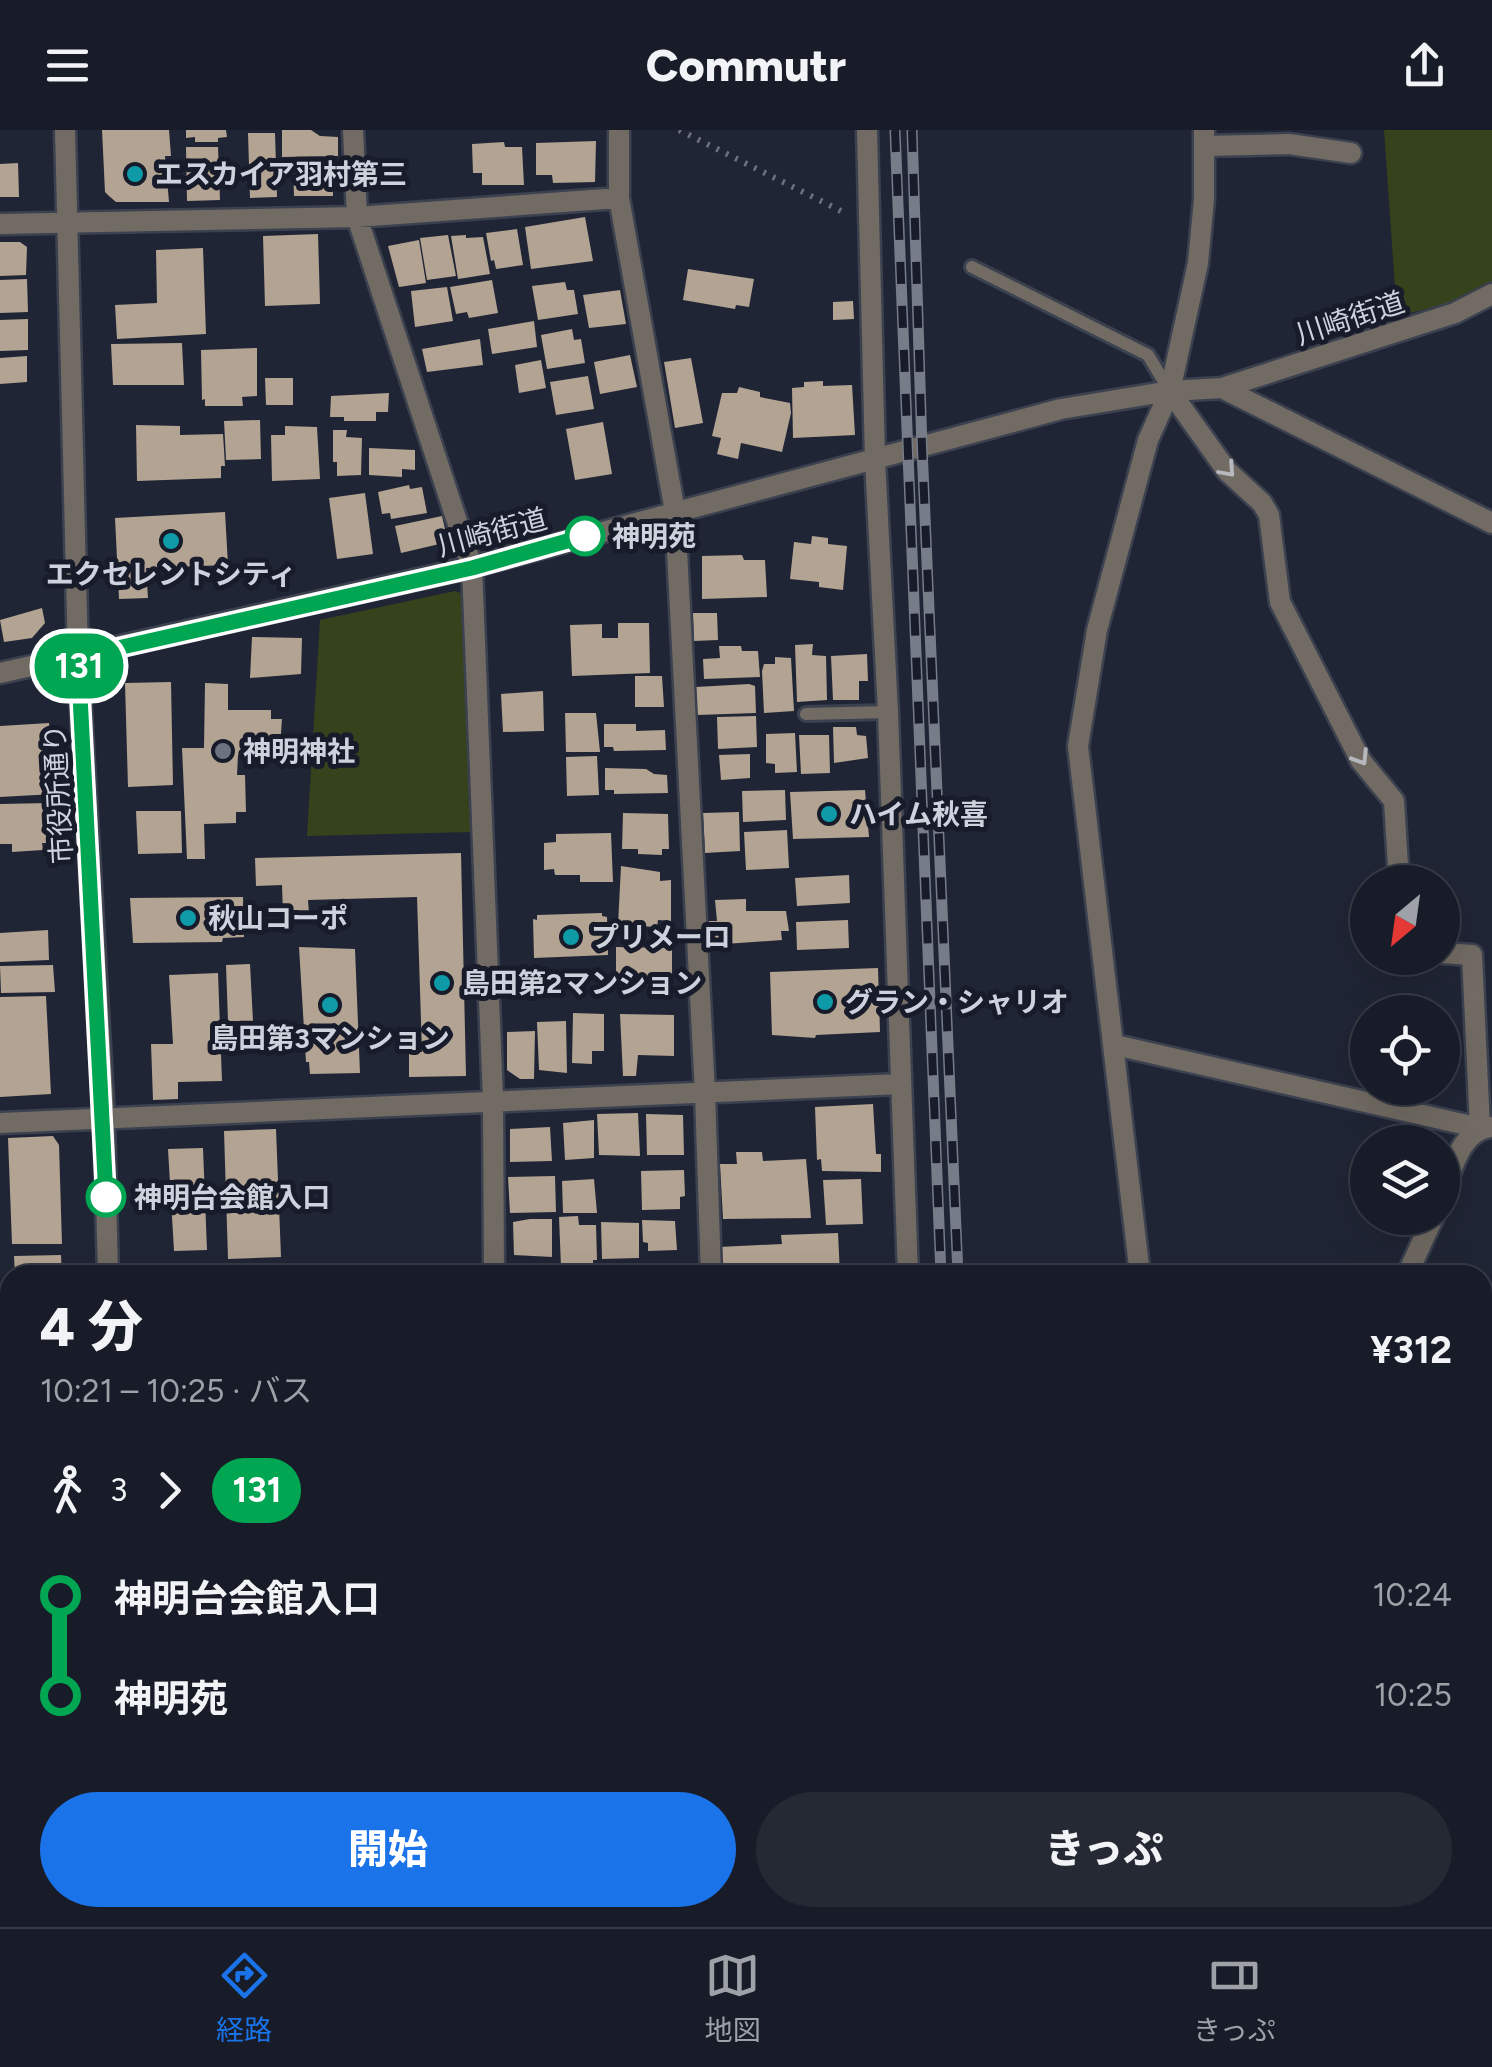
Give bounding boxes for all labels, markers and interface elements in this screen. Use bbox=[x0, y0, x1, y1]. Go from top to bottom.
icon: menu bbox=[40, 38, 95, 93]
text: Commutr bbox=[646, 38, 846, 92]
icon: share bbox=[1397, 38, 1452, 93]
place label: エスカイア羽村第三 bbox=[155, 157, 407, 191]
marker: エスカイア羽村第三 bbox=[124, 163, 146, 185]
street label: 川崎街道 bbox=[1291, 285, 1409, 351]
one-way arrow bbox=[1216, 458, 1234, 477]
street label: 川崎街道 bbox=[434, 501, 550, 563]
marker: 神明苑 bbox=[566, 517, 604, 555]
place label: 神明苑 bbox=[612, 519, 696, 553]
marker: エクセレントシティ bbox=[160, 530, 182, 552]
place label: エクセレントシティ bbox=[46, 557, 296, 591]
line badge: 131 bbox=[22, 634, 136, 698]
text: 131 bbox=[54, 645, 104, 687]
street label: 市役所通り bbox=[37, 723, 79, 865]
place label: 神明神社 bbox=[243, 734, 355, 768]
marker: 神明神社 bbox=[212, 740, 234, 762]
one-way arrow bbox=[1349, 747, 1368, 765]
place label: ハイム秋喜 bbox=[849, 797, 988, 831]
marker: ハイム秋喜 bbox=[818, 803, 840, 825]
north arrow bbox=[1350, 865, 1460, 975]
map controls bbox=[1350, 865, 1460, 1235]
place label: 秋山コーポ bbox=[208, 901, 348, 935]
marker: 秋山コーポ bbox=[177, 907, 199, 929]
place label: プリメーロ bbox=[591, 920, 731, 954]
marker: プリメーロ bbox=[560, 926, 582, 948]
place label: 島田第2マンション bbox=[462, 966, 702, 1000]
marker: 島田第2マンション bbox=[431, 972, 453, 994]
place label: グラン・シャリオ bbox=[845, 985, 1069, 1019]
marker: グラン・シャリオ bbox=[814, 991, 836, 1013]
marker: 島田第3マンション bbox=[319, 994, 341, 1016]
button: locate bbox=[1350, 995, 1460, 1105]
place label: 島田第3マンション bbox=[210, 1021, 450, 1055]
button: layers bbox=[1350, 1125, 1460, 1235]
marker: 神明台会館入口 bbox=[87, 1178, 125, 1216]
place label: 神明台会館入口 bbox=[134, 1180, 330, 1214]
text: 4 分 bbox=[40, 1294, 143, 1360]
text: ¥312 bbox=[1370, 1327, 1452, 1373]
text: 10:21 – 10:25 · バス bbox=[40, 1372, 312, 1410]
icon: walk bbox=[40, 1463, 95, 1518]
icon: forward bbox=[142, 1463, 197, 1518]
text: 131 bbox=[232, 1469, 281, 1511]
text: 3 bbox=[110, 1471, 127, 1509]
text: 神明台会館入口 bbox=[114, 1576, 380, 1622]
text: 10:24 bbox=[1372, 1576, 1452, 1614]
text: 神明苑 bbox=[114, 1676, 228, 1722]
text: 10:25 bbox=[1374, 1676, 1452, 1714]
button: 開始 bbox=[40, 1792, 736, 1907]
button: きっぷ bbox=[756, 1792, 1452, 1907]
tab: 経路 bbox=[216, 1948, 272, 2048]
tab: 地図 bbox=[705, 1948, 761, 2048]
tab: きっぷ bbox=[1193, 1948, 1276, 2048]

